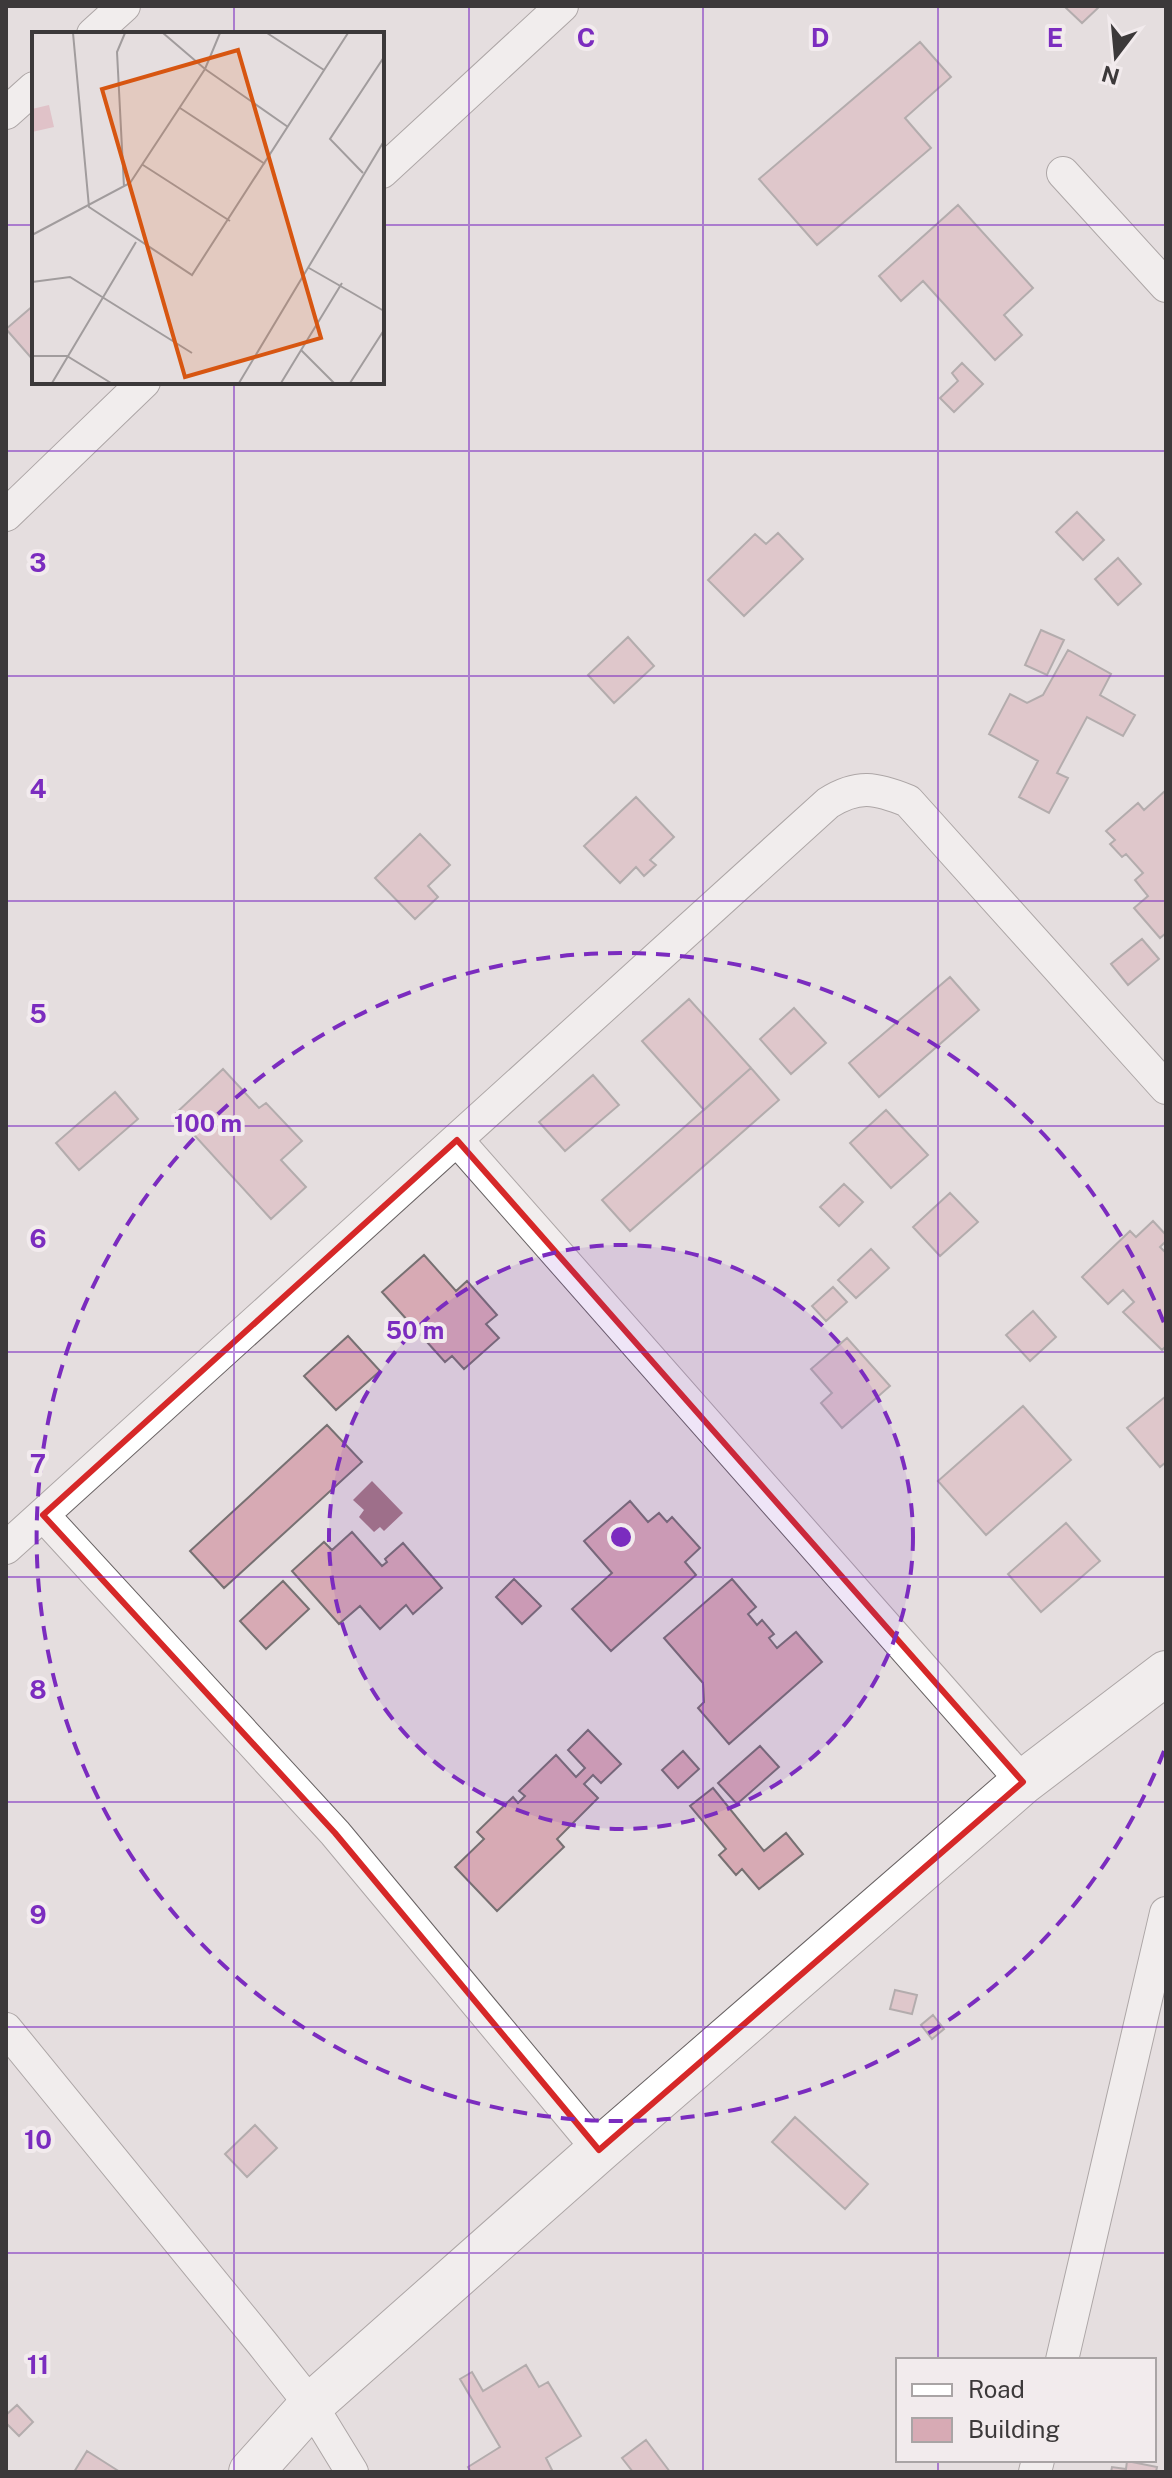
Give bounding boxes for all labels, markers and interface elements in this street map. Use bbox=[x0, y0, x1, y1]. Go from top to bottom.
north arrow bbox=[1076, 16, 1156, 96]
text: C bbox=[577, 22, 595, 53]
text: D bbox=[811, 22, 829, 53]
text: E bbox=[1047, 22, 1063, 53]
inset map bbox=[32, 32, 384, 384]
text: N bbox=[1099, 60, 1122, 90]
text: 3 bbox=[29, 547, 47, 578]
text: 4 bbox=[29, 773, 47, 804]
text: 5 bbox=[29, 998, 47, 1029]
text: 100 m bbox=[174, 1109, 242, 1137]
text: 6 bbox=[29, 1223, 47, 1254]
text: 50 m bbox=[386, 1316, 444, 1344]
text: 7 bbox=[30, 1448, 46, 1479]
centre of rings bbox=[607, 1523, 635, 1551]
text: 8 bbox=[29, 1674, 47, 1705]
text: 9 bbox=[29, 1899, 47, 1930]
text: 10 bbox=[24, 2124, 52, 2155]
text: 11 bbox=[27, 2349, 49, 2380]
legend bbox=[896, 2358, 1156, 2462]
text: Road bbox=[968, 2375, 1025, 2403]
text: Building bbox=[968, 2415, 1060, 2443]

